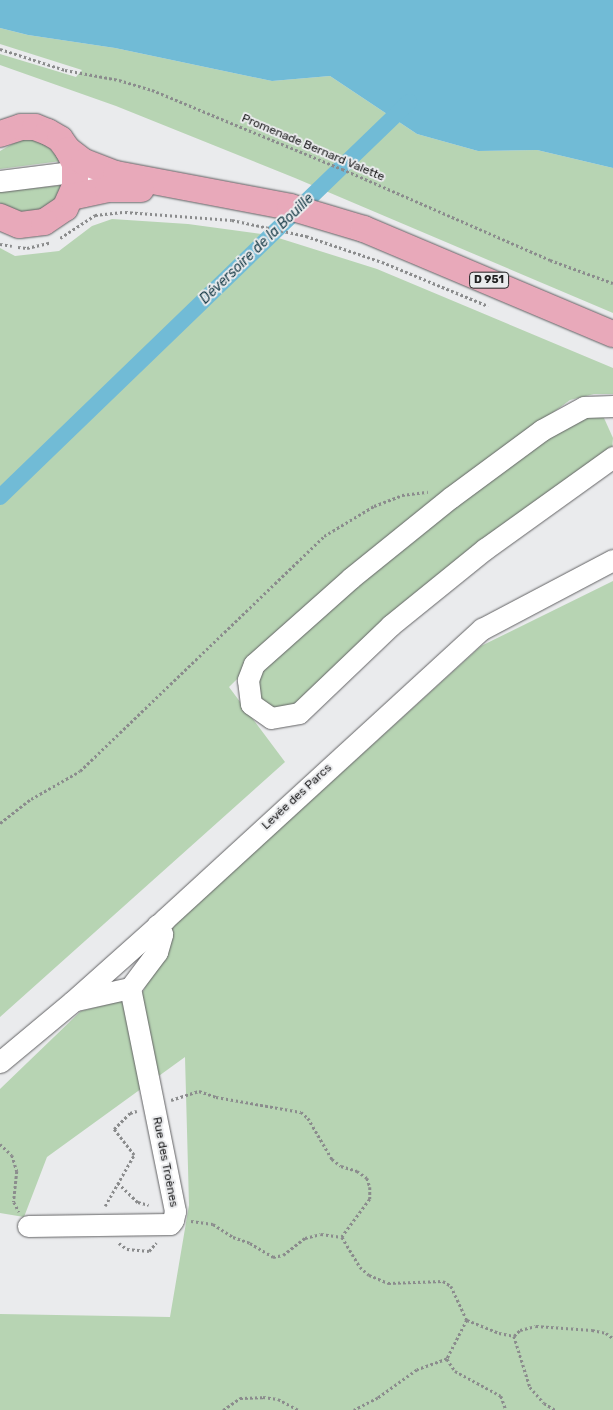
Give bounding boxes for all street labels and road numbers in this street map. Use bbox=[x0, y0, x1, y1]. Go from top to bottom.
street label: Promenade Bernard Valette bbox=[239, 111, 387, 185]
road number: D 951 bbox=[469, 272, 509, 288]
street label: Levée des Parcs bbox=[259, 761, 335, 833]
street label: Rue des Troènes bbox=[149, 1116, 181, 1208]

